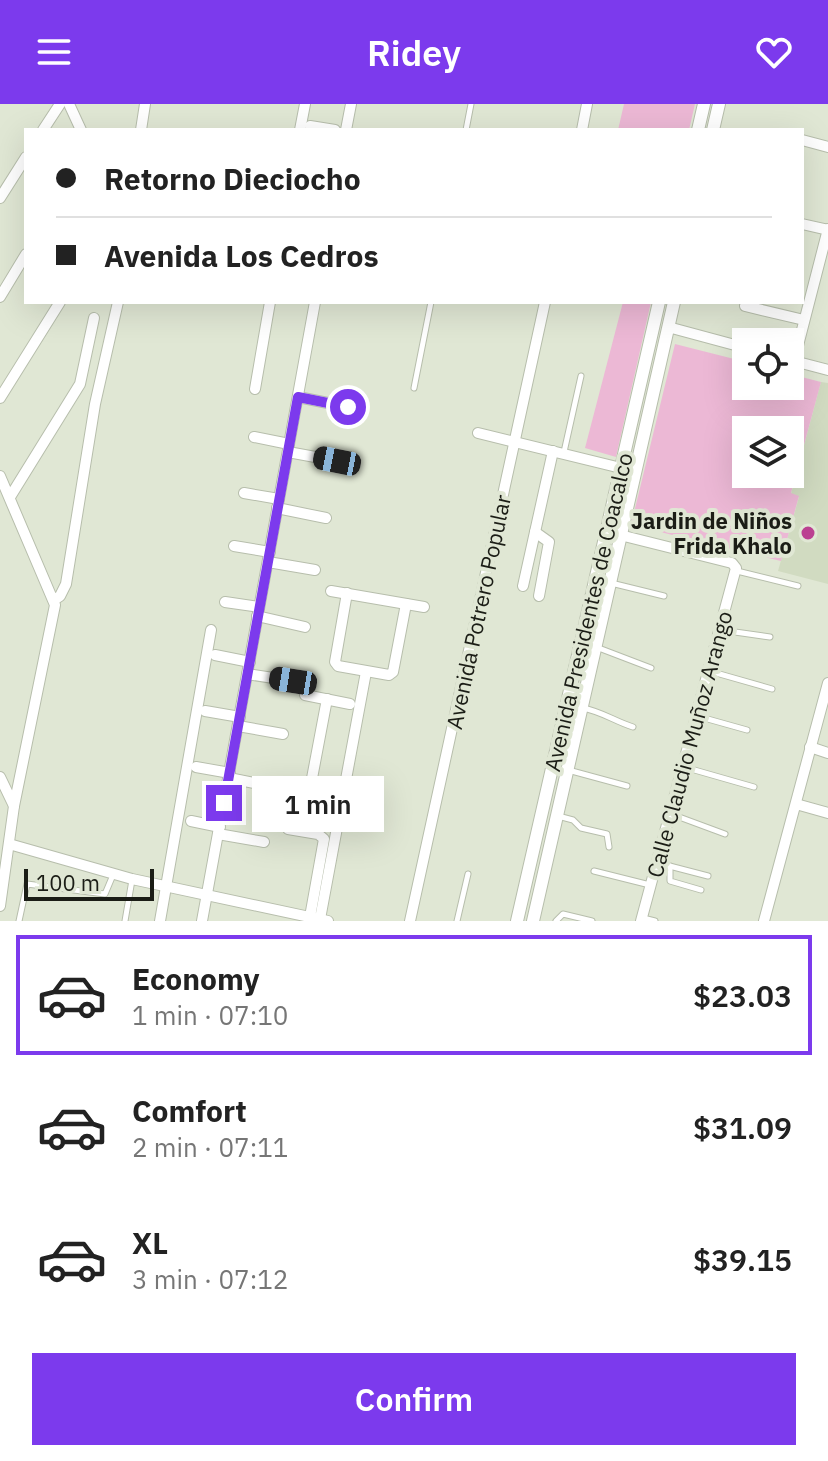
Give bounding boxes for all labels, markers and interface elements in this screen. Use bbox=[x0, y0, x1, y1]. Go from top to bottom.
text: Ridey bbox=[367, 29, 461, 76]
icon: menu bbox=[32, 30, 76, 74]
icon: heart bbox=[752, 30, 796, 74]
text: Retorno Dieciocho bbox=[104, 159, 361, 198]
text: Avenida Los Cedros bbox=[104, 236, 379, 275]
map controls bbox=[732, 328, 804, 488]
button: locate bbox=[732, 328, 804, 400]
route start bbox=[330, 389, 366, 425]
button: layers bbox=[732, 416, 804, 488]
car bbox=[311, 445, 363, 477]
street label: Avenida Presidentes de Coacalco bbox=[537, 450, 639, 774]
street label: Avenida Potrero Popular bbox=[439, 492, 517, 732]
place label: Jardin de Niños Frida Khalo bbox=[631, 506, 792, 560]
marker: Jardin de Niños Frida Khalo bbox=[799, 524, 817, 542]
street label: Calle Claudio Muñoz Arango bbox=[639, 608, 739, 880]
car bbox=[267, 665, 319, 697]
callout: 1 min bbox=[252, 775, 384, 831]
route end bbox=[206, 785, 242, 821]
text: 1 min bbox=[284, 787, 352, 821]
scale bar bbox=[24, 865, 154, 901]
text: 100 m bbox=[36, 868, 100, 897]
icon: car bbox=[36, 959, 108, 1031]
text: Economy bbox=[132, 959, 260, 998]
text: $23.03 bbox=[693, 976, 792, 1015]
text: 1 min · 07:10 bbox=[132, 998, 288, 1032]
icon: car bbox=[36, 1091, 108, 1163]
text: Comfort bbox=[132, 1091, 247, 1130]
text: $31.09 bbox=[693, 1108, 792, 1147]
text: 2 min · 07:11 bbox=[132, 1130, 288, 1164]
icon: car bbox=[36, 1223, 108, 1295]
text: XL bbox=[132, 1223, 168, 1262]
text: $39.15 bbox=[693, 1240, 792, 1279]
text: 3 min · 07:12 bbox=[132, 1262, 288, 1296]
button: Confirm bbox=[32, 1353, 796, 1445]

